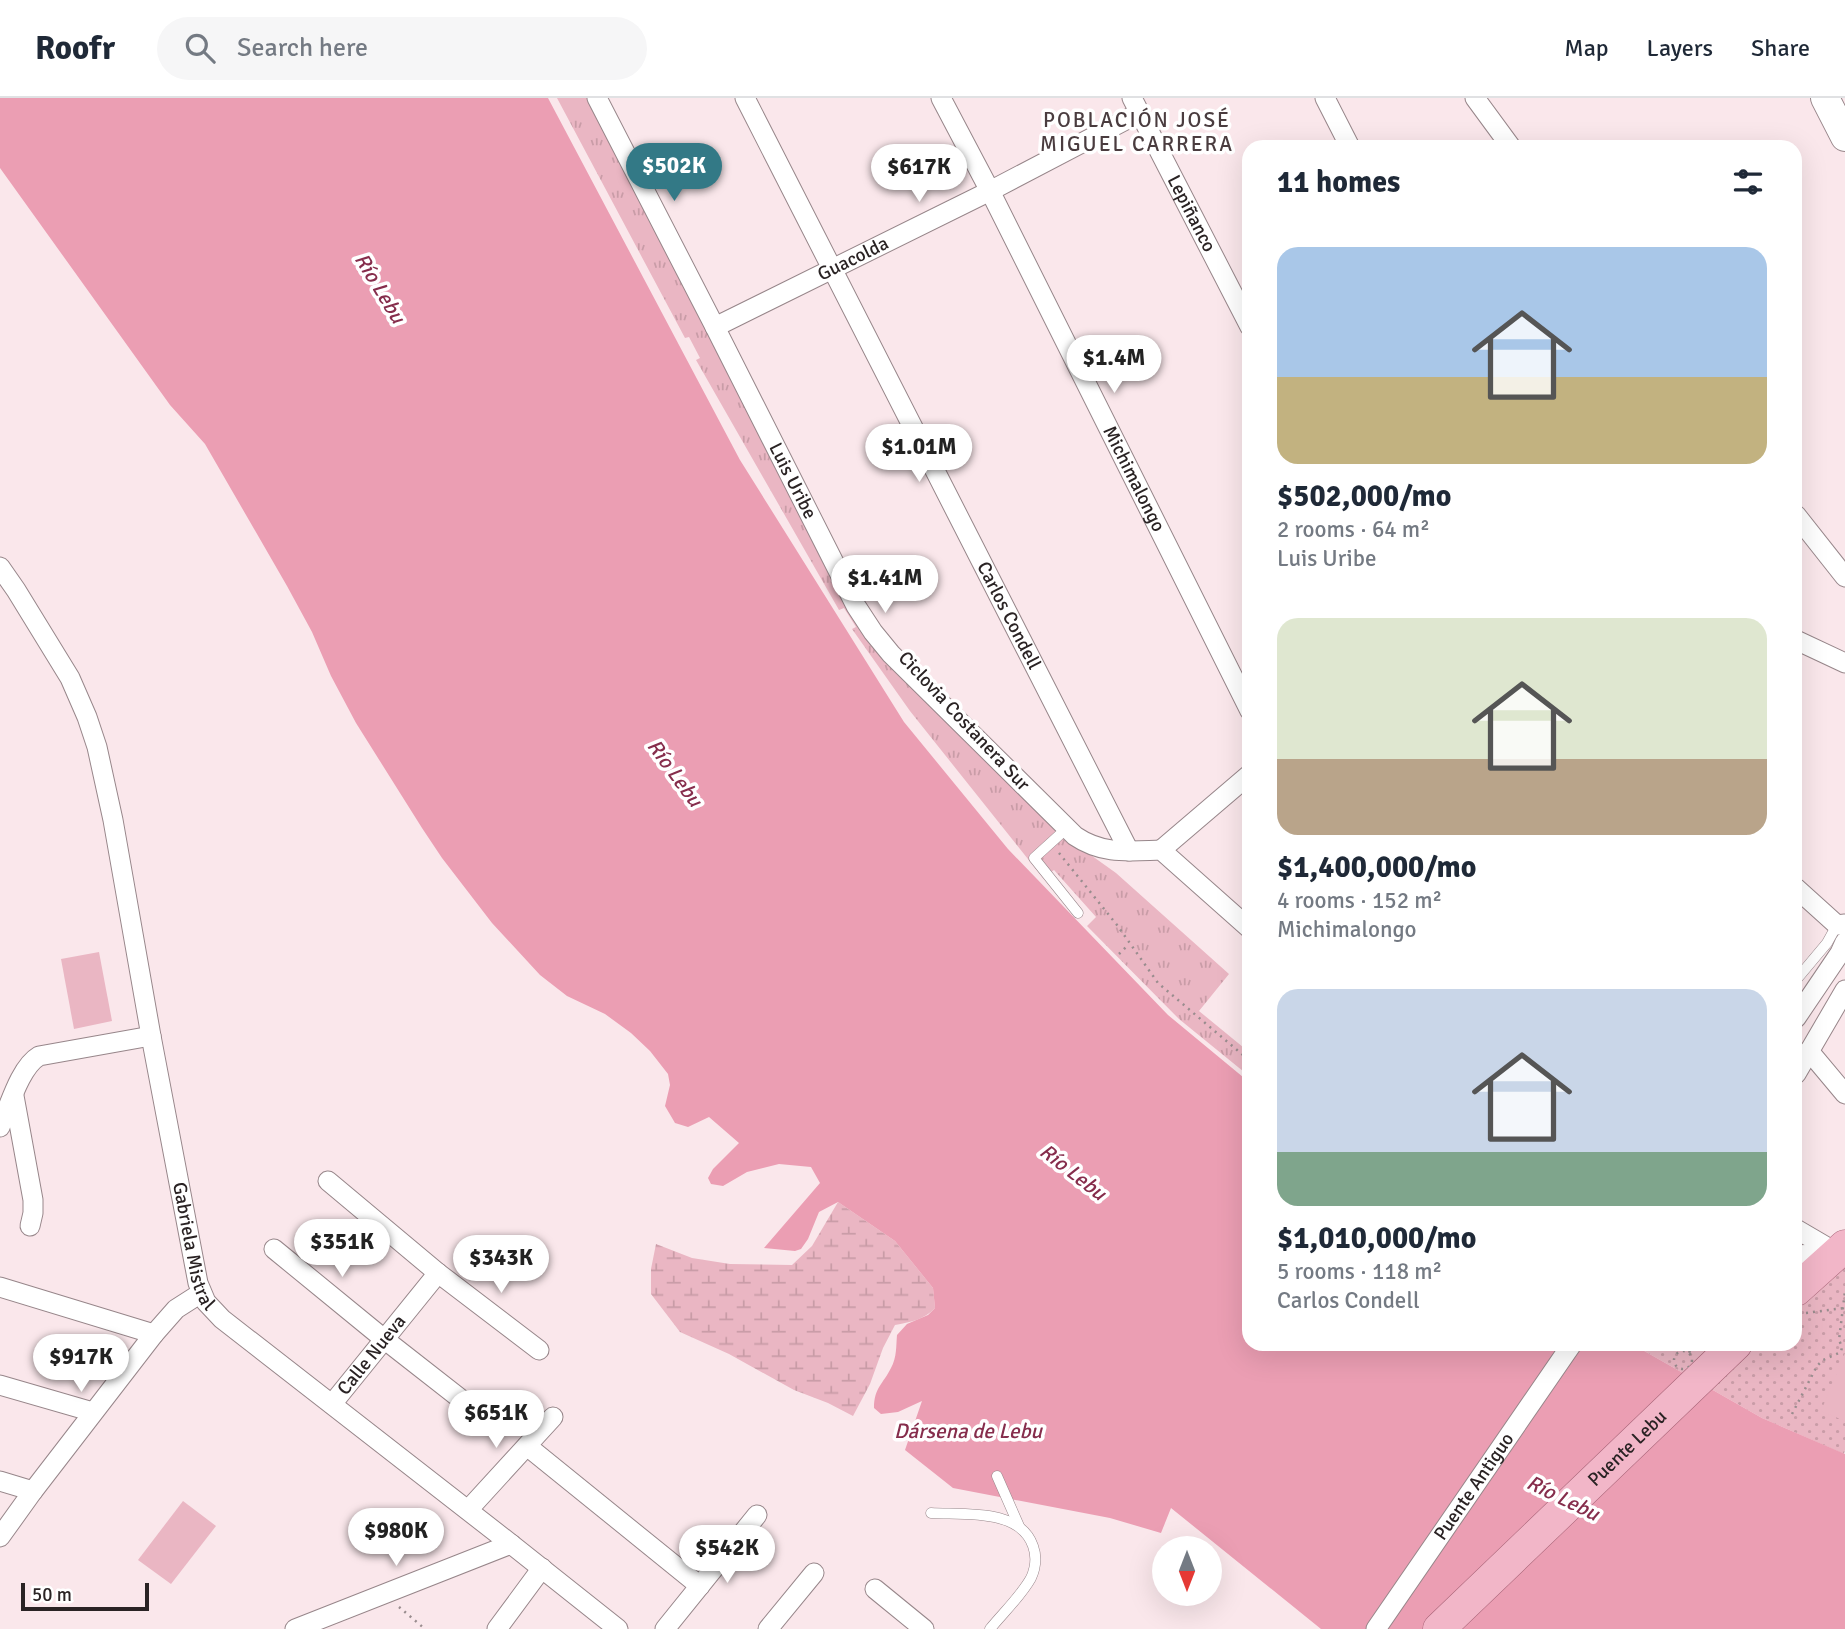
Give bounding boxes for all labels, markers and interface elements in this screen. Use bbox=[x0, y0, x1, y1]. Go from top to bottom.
search box bbox=[157, 17, 647, 80]
text: Roofr bbox=[35, 28, 115, 69]
icon: search bbox=[181, 29, 219, 67]
text: Search here bbox=[237, 32, 368, 64]
text: Map bbox=[1564, 33, 1609, 63]
text: Layers bbox=[1647, 33, 1713, 63]
text: Share bbox=[1751, 33, 1810, 63]
district label: POBLACIÓN JOSÉ MIGUEL CARRERA bbox=[1040, 107, 1234, 157]
pin: $502K bbox=[625, 144, 723, 203]
pin: $617K bbox=[870, 144, 968, 204]
text: $502K bbox=[642, 151, 706, 180]
text: $617K bbox=[887, 152, 951, 181]
icon: filters bbox=[1729, 163, 1767, 201]
text: 11 homes bbox=[1277, 164, 1400, 201]
street label: Lepiñanco bbox=[1162, 171, 1221, 256]
street label: Guacolda bbox=[814, 231, 892, 286]
water label: Río Lebu bbox=[349, 248, 412, 329]
icon: home bbox=[1459, 292, 1585, 418]
pin: $1.4M bbox=[1065, 336, 1163, 395]
text: $1.4M bbox=[1082, 343, 1146, 372]
street label: Michimalongo bbox=[1097, 422, 1171, 536]
pin: $1.01M bbox=[862, 424, 976, 484]
text: $1.01M bbox=[881, 432, 957, 461]
street label: Luis Uribe bbox=[764, 439, 822, 523]
text: $502,000/mo bbox=[1277, 478, 1451, 515]
text: 2 rooms · 64 m² bbox=[1277, 515, 1430, 544]
text: Luis Uribe bbox=[1277, 544, 1376, 573]
pin: $1.41M bbox=[828, 556, 942, 615]
street label: Carlos Condell bbox=[971, 558, 1046, 674]
text: $1.41M bbox=[847, 563, 923, 592]
street label: Ciclovia Costanera Sur bbox=[893, 646, 1035, 796]
icon: home bbox=[1459, 663, 1585, 789]
water label: Río Lebu bbox=[642, 734, 709, 813]
text: $1,400,000/mo bbox=[1277, 849, 1476, 886]
text: 4 rooms · 152 m² bbox=[1277, 886, 1442, 915]
text: Michimalongo bbox=[1277, 915, 1417, 944]
icon: home bbox=[1459, 1034, 1585, 1160]
water label: Río Lebu bbox=[1035, 1138, 1113, 1207]
street label: Gabriela Mistral bbox=[167, 1180, 220, 1316]
pin: $351K bbox=[293, 1220, 391, 1279]
text: $1,010,000/mo bbox=[1277, 1220, 1476, 1257]
text: $351K bbox=[310, 1227, 374, 1256]
pin: $343K bbox=[452, 1236, 550, 1295]
text: $343K bbox=[469, 1243, 533, 1272]
text: 5 rooms · 118 m² bbox=[1277, 1257, 1442, 1286]
text: Carlos Condell bbox=[1277, 1286, 1420, 1315]
street label: Calle Nueva bbox=[332, 1310, 411, 1400]
pin: $917K bbox=[32, 1334, 130, 1394]
text: $917K bbox=[49, 1342, 113, 1371]
pin: $651K bbox=[447, 1390, 545, 1450]
text: $651K bbox=[464, 1398, 528, 1427]
street label: Puente Lebu bbox=[1583, 1405, 1672, 1492]
water label: Dársena de Lebu bbox=[894, 1418, 1043, 1444]
street label: Puente Antiguo bbox=[1429, 1428, 1519, 1545]
water label: Río Lebu bbox=[1523, 1469, 1605, 1527]
pin: $980K bbox=[347, 1508, 445, 1568]
text: $980K bbox=[364, 1516, 428, 1545]
pin: $542K bbox=[678, 1526, 776, 1585]
text: $542K bbox=[695, 1533, 759, 1562]
north arrow bbox=[1152, 1536, 1222, 1606]
map controls bbox=[1152, 1536, 1222, 1606]
scale bar bbox=[21, 1580, 149, 1612]
text: 50 m bbox=[32, 1583, 72, 1607]

